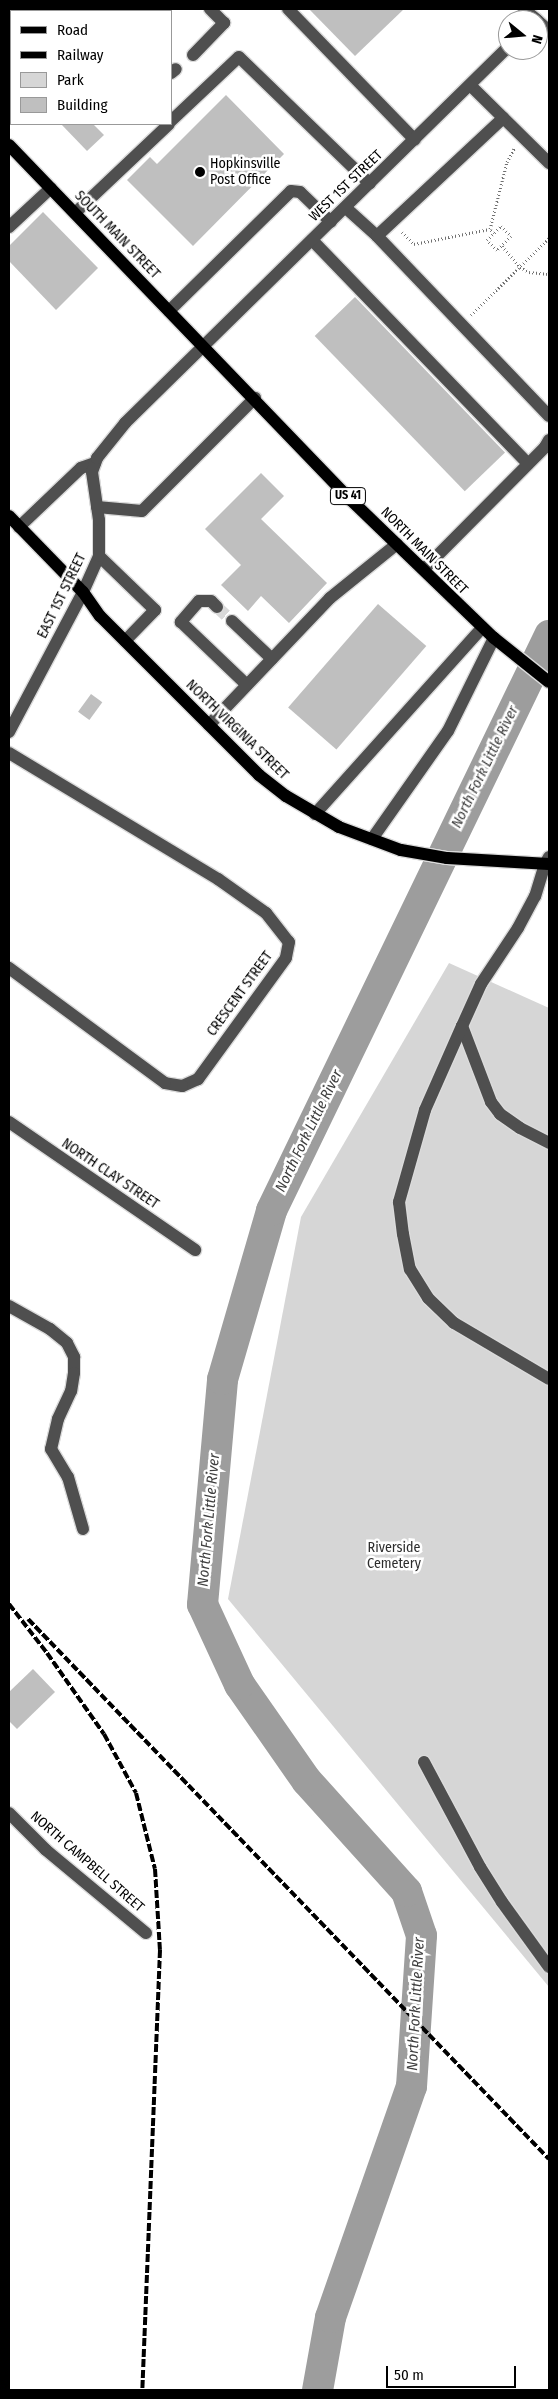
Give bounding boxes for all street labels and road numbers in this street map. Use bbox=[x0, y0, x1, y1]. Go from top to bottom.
street label: WEST 1ST STREET bbox=[306, 147, 386, 225]
street label: SOUTH MAIN STREET bbox=[71, 188, 163, 282]
road number: US 41 bbox=[329, 486, 367, 506]
street label: NORTH MAIN STREET bbox=[377, 504, 471, 598]
street label: EAST 1ST STREET bbox=[34, 551, 90, 641]
street label: NORTH VIRGINIA STREET bbox=[182, 677, 292, 783]
street label: CRESCENT STREET bbox=[204, 948, 276, 1040]
street label: NORTH CLAY STREET bbox=[58, 1135, 162, 1213]
street label: NORTH CAMPBELL STREET bbox=[27, 1808, 147, 1916]

